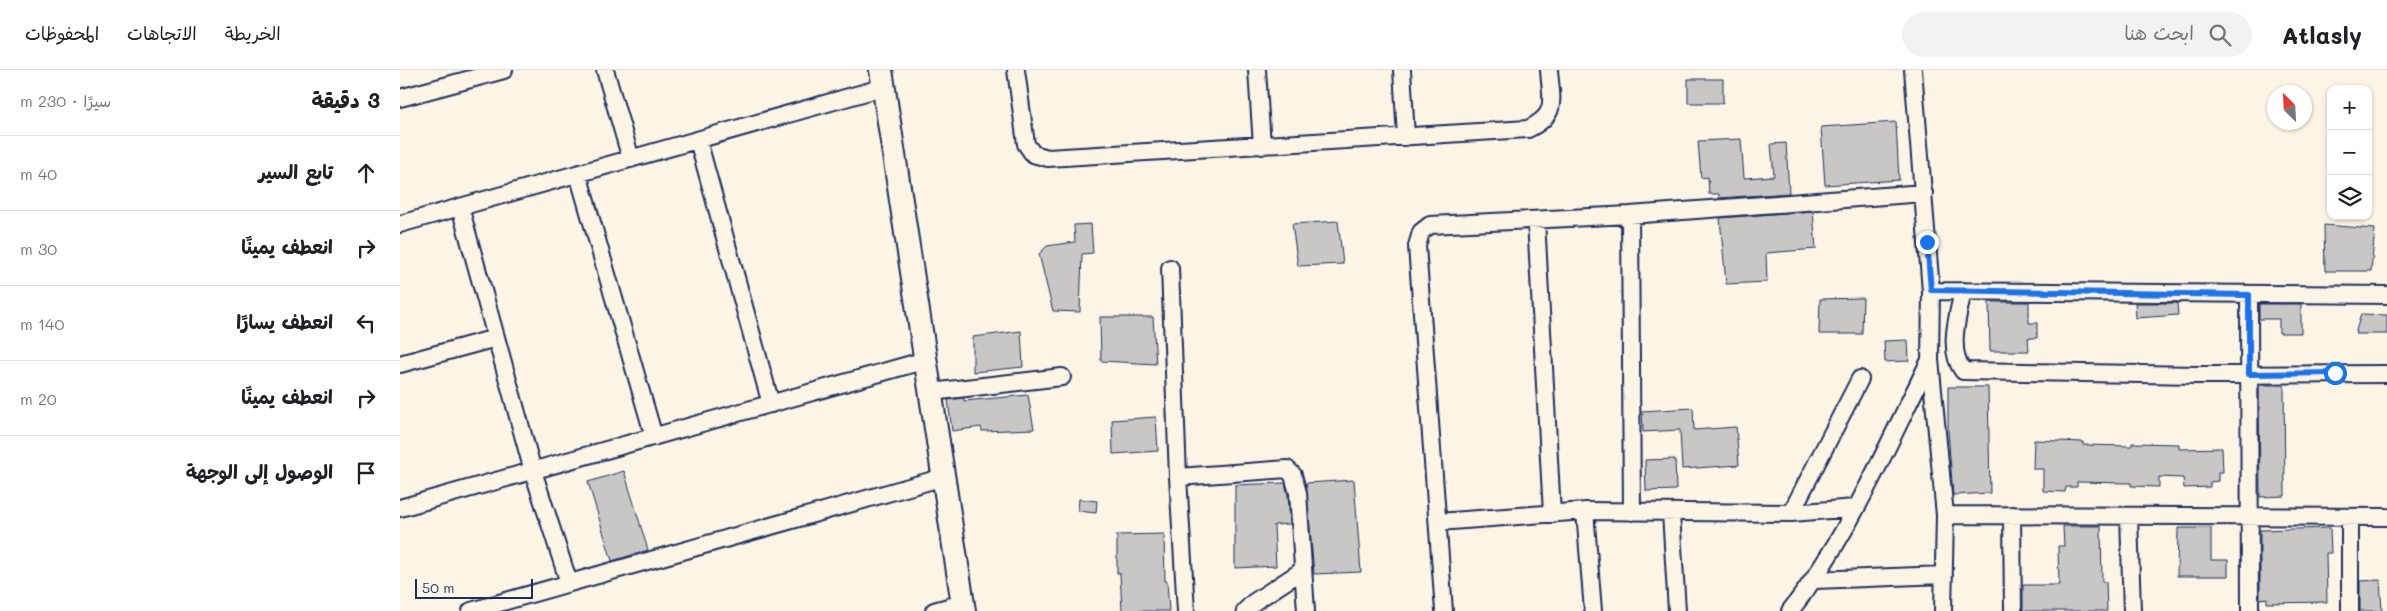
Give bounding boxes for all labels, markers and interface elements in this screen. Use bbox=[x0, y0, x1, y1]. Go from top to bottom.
search box bbox=[1902, 12, 2252, 57]
text: Atlasly bbox=[2282, 19, 2362, 50]
text: ابحث هنا bbox=[2124, 20, 2194, 45]
text: المحفوظات bbox=[25, 21, 99, 45]
text: الاتجاهات bbox=[127, 21, 197, 45]
text: الخريطة bbox=[225, 21, 281, 45]
icon: search bbox=[2206, 21, 2234, 49]
north arrow bbox=[2267, 85, 2312, 130]
map controls bbox=[2327, 85, 2372, 220]
button: + bbox=[2327, 85, 2372, 130]
text: 3 دقيقة bbox=[311, 86, 380, 113]
text: سيرًا · 230 m bbox=[20, 90, 111, 111]
button: − bbox=[2327, 130, 2372, 175]
text: تابع السير bbox=[258, 159, 333, 184]
icon: ahead bbox=[352, 159, 380, 187]
text: 40 m bbox=[20, 163, 57, 184]
button: layers bbox=[2327, 175, 2372, 220]
route end bbox=[1916, 231, 1939, 254]
text: انعطف يمينًا bbox=[241, 234, 333, 259]
icon: right bbox=[352, 234, 380, 262]
text: 30 m bbox=[20, 238, 57, 259]
text: انعطف يسارًا bbox=[236, 309, 333, 334]
icon: left bbox=[352, 309, 380, 337]
text: 140 m bbox=[20, 313, 64, 334]
route start bbox=[2324, 362, 2347, 385]
text: انعطف يمينًا bbox=[241, 384, 333, 409]
icon: right bbox=[352, 384, 380, 412]
text: 20 m bbox=[20, 388, 57, 409]
text: الوصول إلى الوجهة bbox=[186, 459, 333, 484]
icon: arrive bbox=[352, 459, 380, 487]
scale bar bbox=[415, 576, 532, 599]
text: 50 m bbox=[422, 578, 454, 597]

